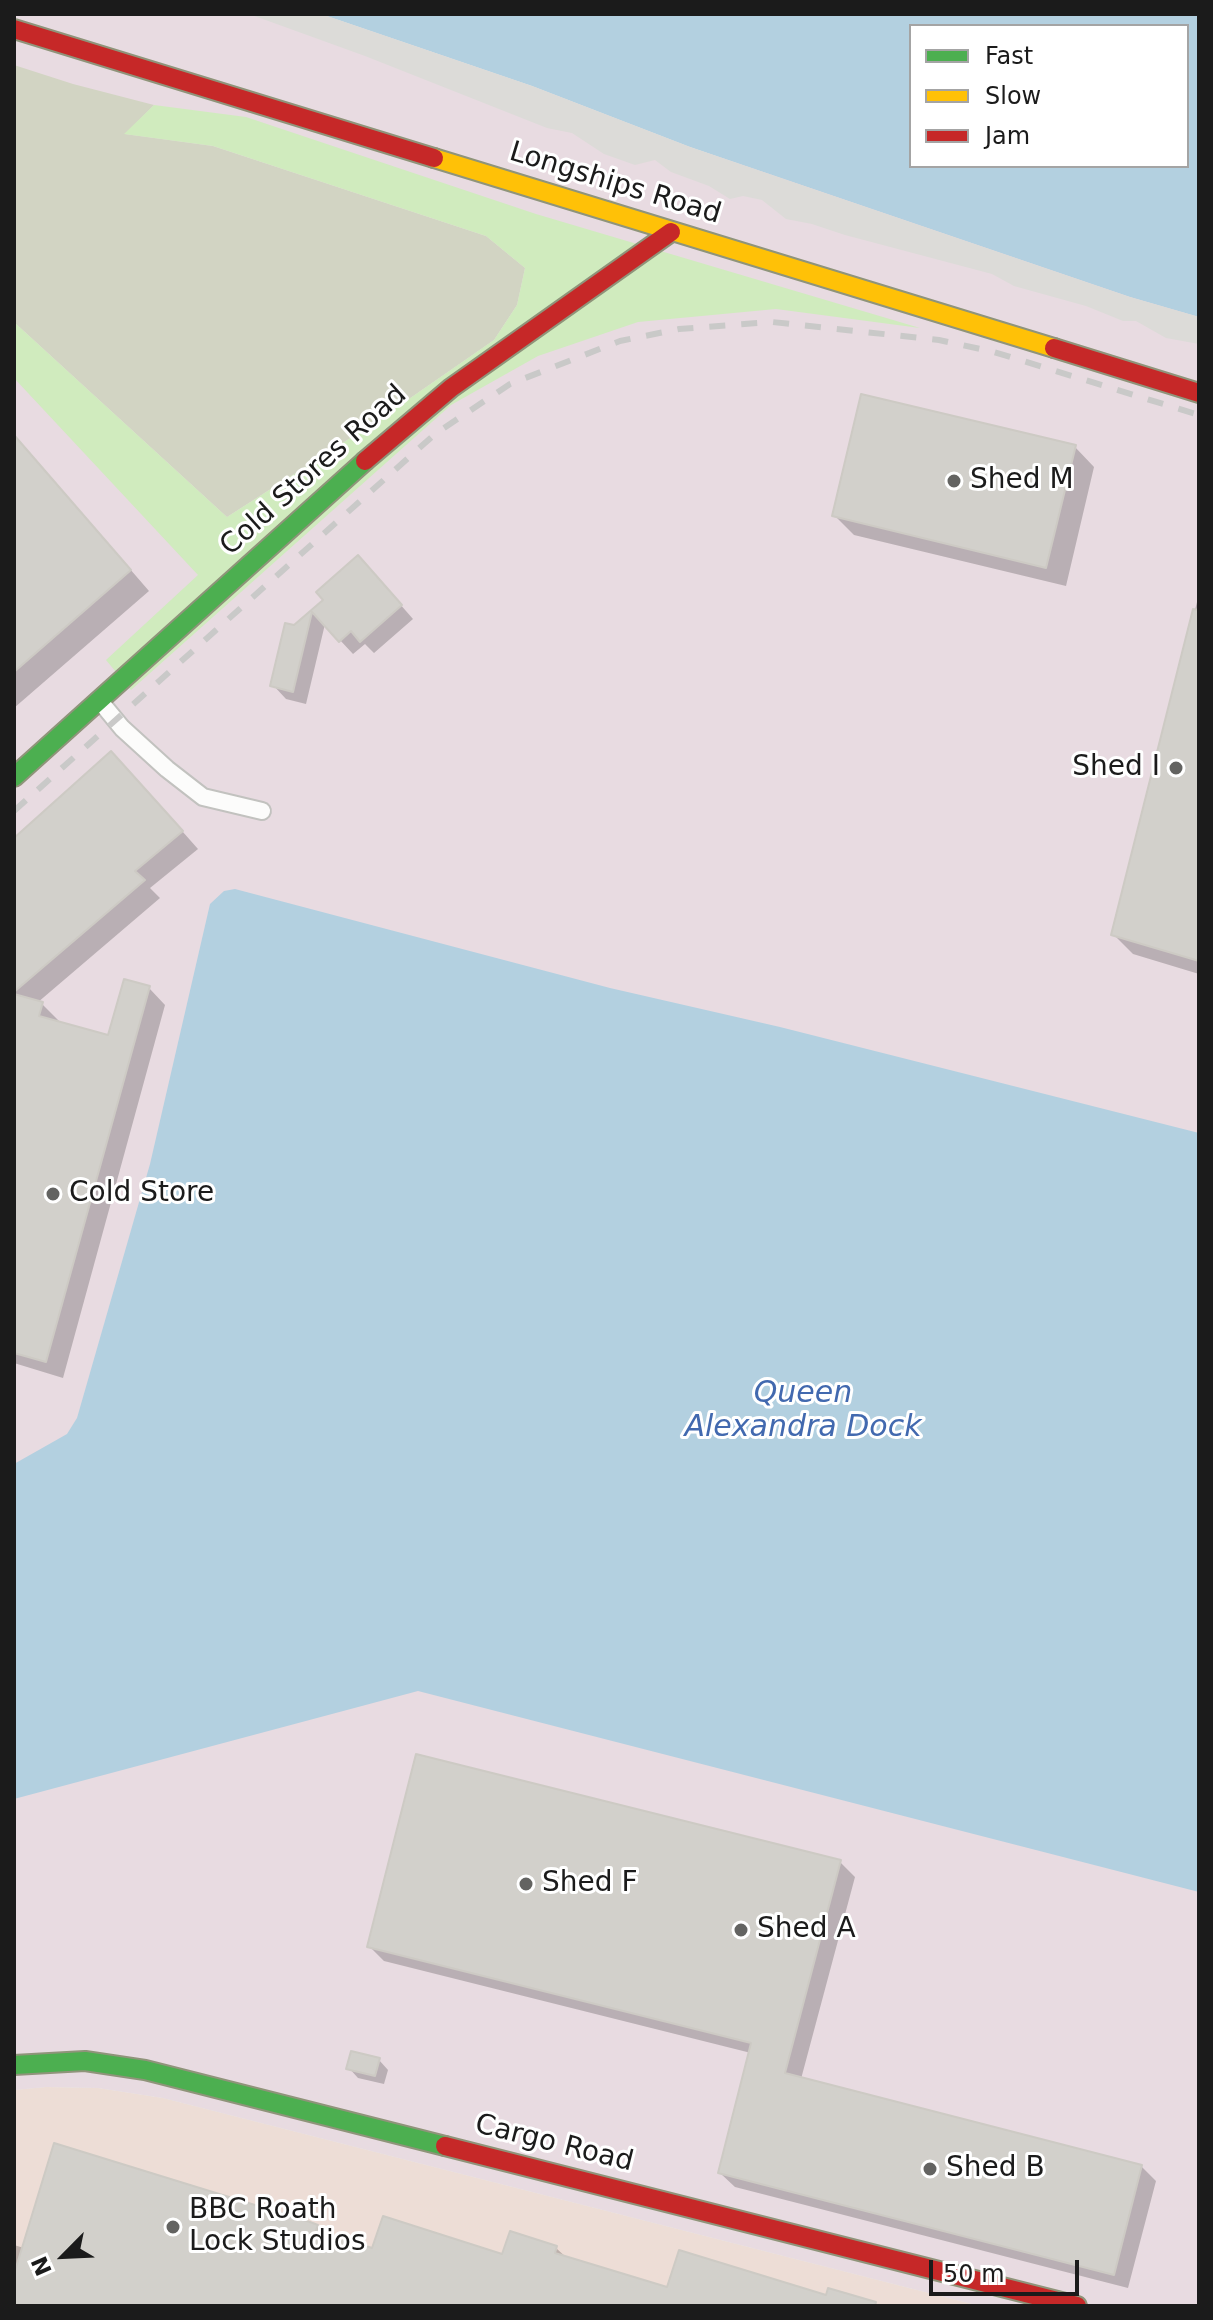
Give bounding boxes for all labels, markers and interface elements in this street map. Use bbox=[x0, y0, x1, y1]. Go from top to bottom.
legend bbox=[909, 24, 1189, 168]
text: Fast bbox=[985, 42, 1033, 70]
text: Slow bbox=[985, 82, 1041, 110]
text: Jam bbox=[985, 122, 1030, 150]
street label: Longships Road bbox=[505, 136, 725, 232]
street label: Cold Stores Road bbox=[214, 379, 414, 563]
place label: Shed M bbox=[970, 464, 1074, 498]
marker: Shed M bbox=[945, 472, 963, 490]
place label: Shed I bbox=[1072, 751, 1160, 785]
marker: Shed I bbox=[1167, 759, 1185, 777]
place label: Cold Store bbox=[69, 1177, 214, 1211]
marker: Cold Store bbox=[44, 1185, 62, 1203]
water label: Queen Alexandra Dock bbox=[684, 1376, 922, 1446]
place label: Shed F bbox=[542, 1867, 638, 1901]
marker: Shed F bbox=[517, 1875, 535, 1893]
place label: Shed A bbox=[757, 1913, 856, 1947]
marker: Shed A bbox=[732, 1921, 750, 1939]
street label: Cargo Road bbox=[471, 2108, 637, 2180]
place label: Shed B bbox=[946, 2152, 1045, 2186]
marker: Shed B bbox=[921, 2160, 939, 2178]
place label: BBC Roath Lock Studios bbox=[189, 2194, 366, 2260]
north arrow bbox=[24, 2216, 104, 2296]
marker: BBC Roath Lock Studios bbox=[164, 2218, 182, 2236]
scale bar bbox=[933, 2244, 1083, 2294]
text: N bbox=[26, 2252, 57, 2279]
text: 50 m bbox=[943, 2260, 1005, 2288]

